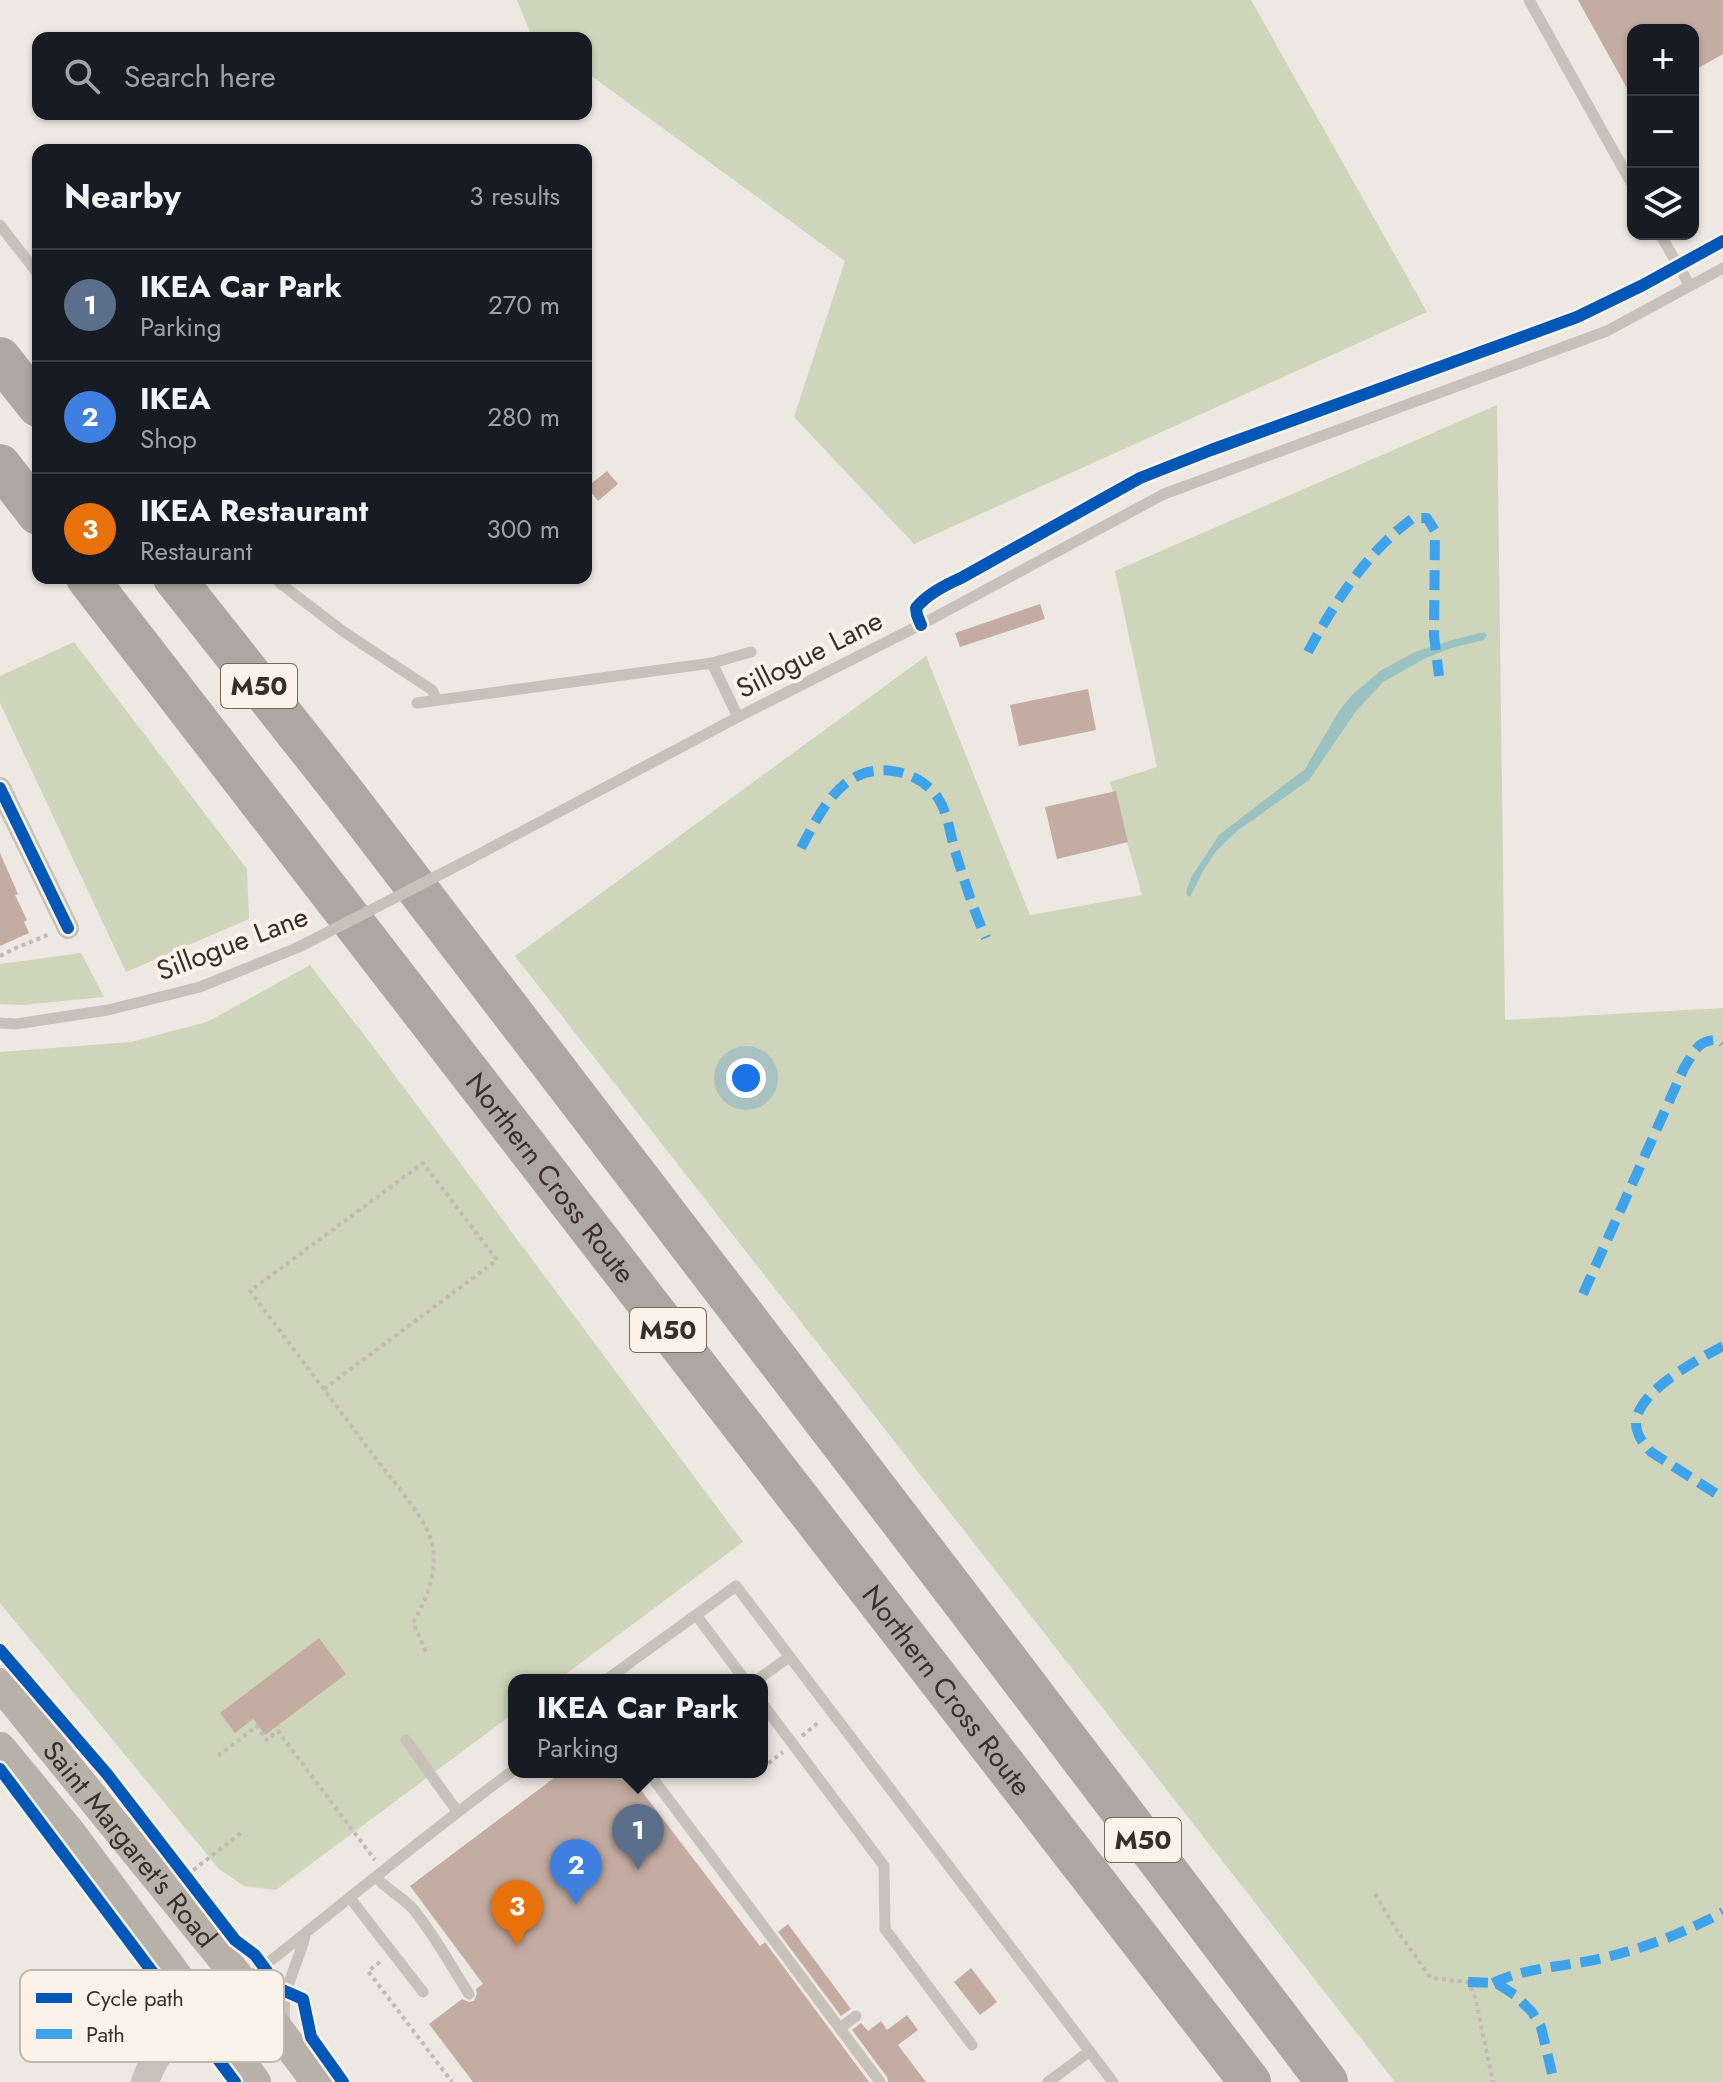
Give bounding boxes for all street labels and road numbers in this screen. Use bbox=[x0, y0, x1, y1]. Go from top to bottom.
street label: Sillogue Lane bbox=[729, 600, 890, 709]
road number: M50 bbox=[221, 664, 297, 708]
street label: Sillogue Lane bbox=[150, 896, 314, 991]
street label: Northern Cross Route bbox=[456, 1064, 645, 1292]
road number: M50 bbox=[630, 1308, 706, 1352]
street label: Northern Cross Route bbox=[852, 1576, 1041, 1805]
street label: Saint Margaret's Road bbox=[33, 1732, 226, 1957]
road number: M50 bbox=[1105, 1818, 1181, 1862]

